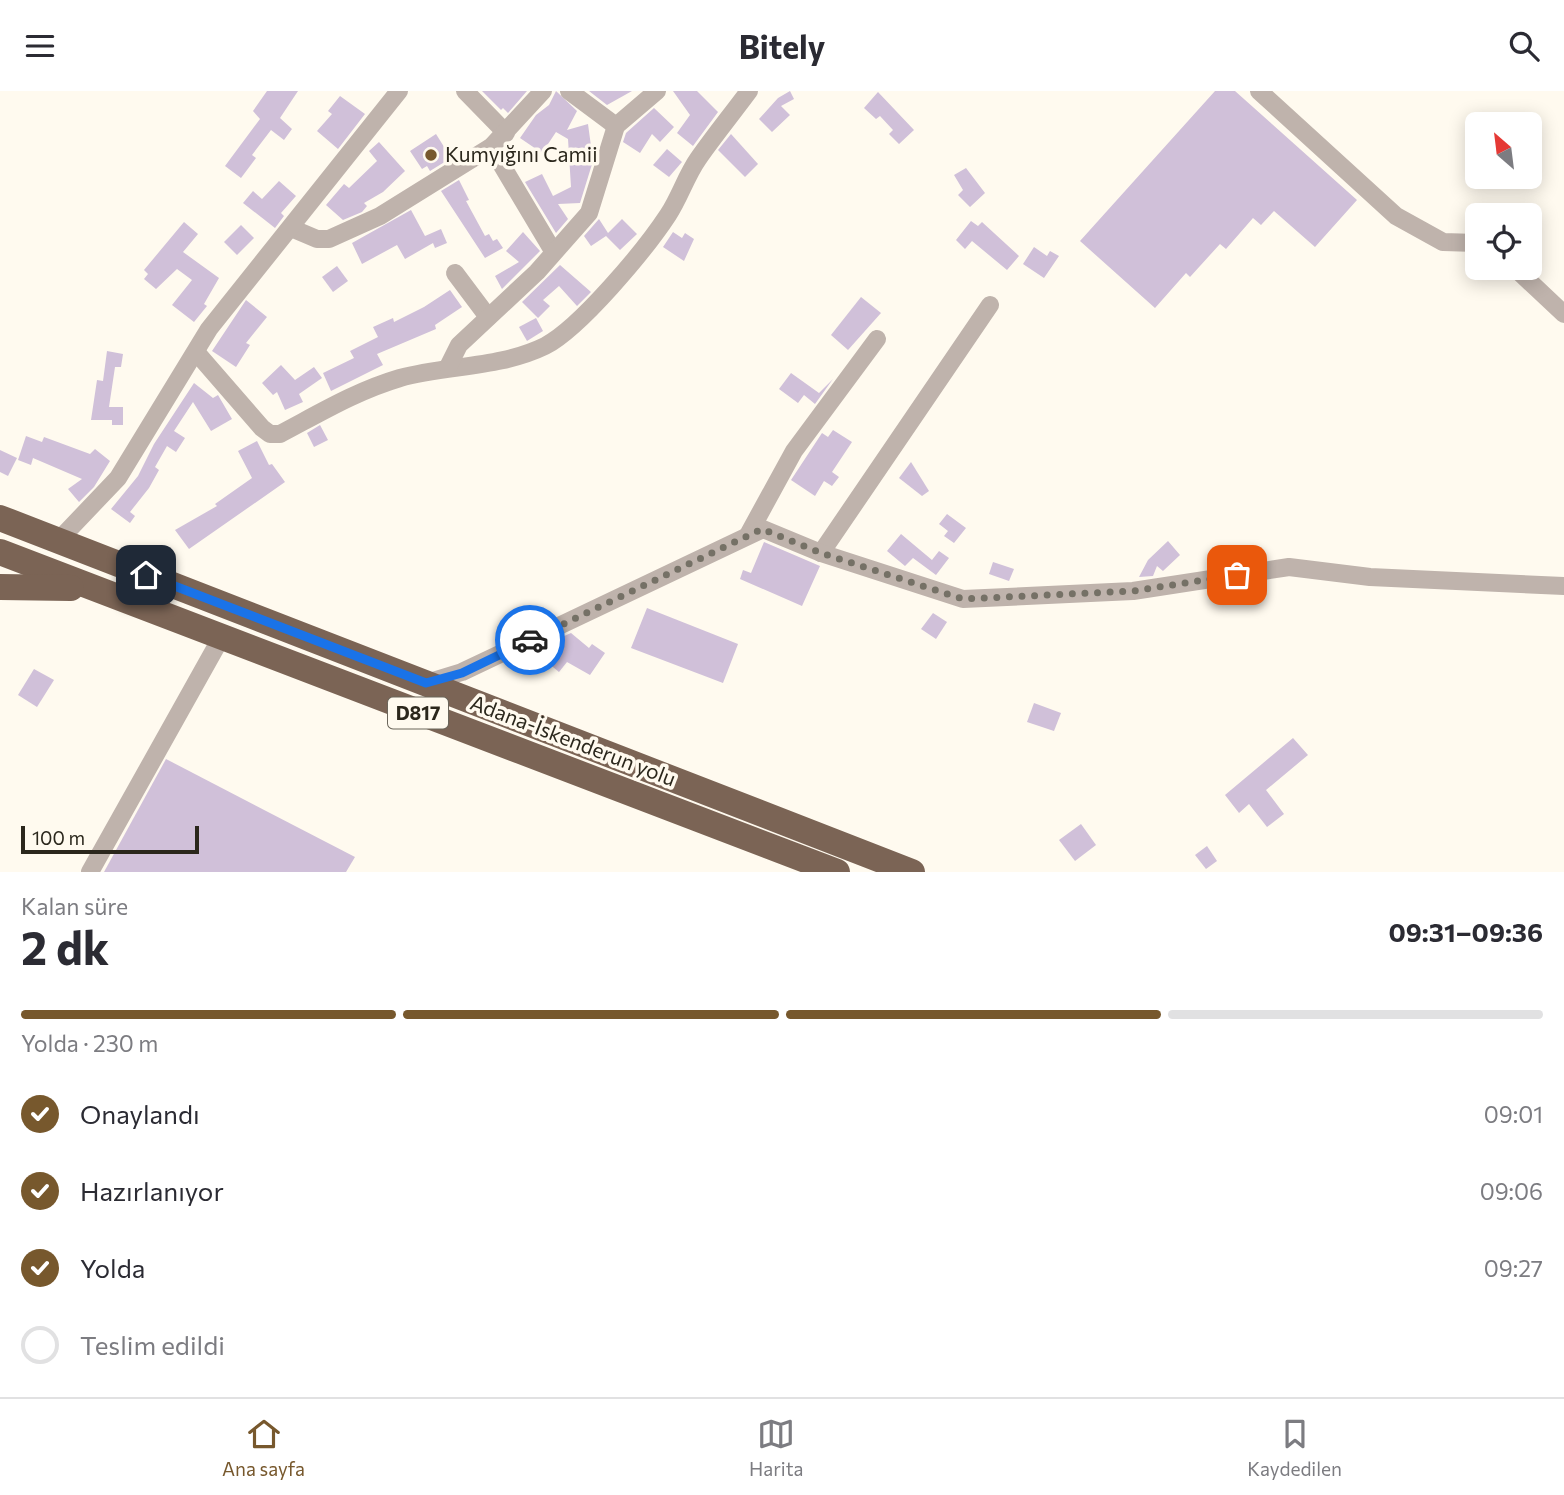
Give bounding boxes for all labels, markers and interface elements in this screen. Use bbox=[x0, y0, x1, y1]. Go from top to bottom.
text: Bitely bbox=[739, 26, 825, 66]
icon: menu bbox=[21, 27, 59, 65]
icon: search bbox=[1505, 27, 1543, 65]
north arrow bbox=[1465, 112, 1542, 189]
map controls bbox=[1465, 112, 1542, 280]
place label: Kumyığını Camii bbox=[445, 141, 598, 166]
marker: Kumyığını Camii bbox=[423, 147, 439, 163]
button: locate bbox=[1465, 203, 1542, 280]
pin bbox=[116, 545, 176, 605]
pin bbox=[1207, 545, 1267, 605]
icon: home bbox=[127, 556, 165, 594]
icon: bag bbox=[1218, 556, 1256, 594]
courier bbox=[495, 605, 565, 675]
icon: car bbox=[511, 621, 549, 659]
street label: Adana-İskenderun yolu bbox=[467, 689, 680, 790]
road number: D817 bbox=[388, 698, 448, 729]
scale bar bbox=[21, 823, 200, 855]
text: 100 m bbox=[32, 826, 85, 849]
text: Kalan süre bbox=[21, 892, 128, 920]
text: 09:31–09:36 bbox=[1389, 916, 1543, 947]
text: 2 dk bbox=[21, 918, 109, 974]
text: Yolda · 230 m bbox=[21, 1029, 158, 1057]
icon: check bbox=[21, 1095, 59, 1133]
text: Onaylandı bbox=[80, 1098, 200, 1129]
text: 09:01 bbox=[1484, 1100, 1543, 1128]
icon: check bbox=[21, 1172, 59, 1210]
text: Hazırlanıyor bbox=[80, 1175, 224, 1206]
text: 09:06 bbox=[1480, 1177, 1543, 1205]
icon: check bbox=[21, 1249, 59, 1287]
text: Yolda bbox=[80, 1252, 145, 1283]
text: 09:27 bbox=[1484, 1254, 1543, 1282]
text: Teslim edildi bbox=[80, 1329, 225, 1360]
tab: Ana sayfa bbox=[222, 1415, 305, 1480]
tab: Harita bbox=[749, 1415, 803, 1480]
tab: Kaydedilen bbox=[1247, 1415, 1342, 1480]

